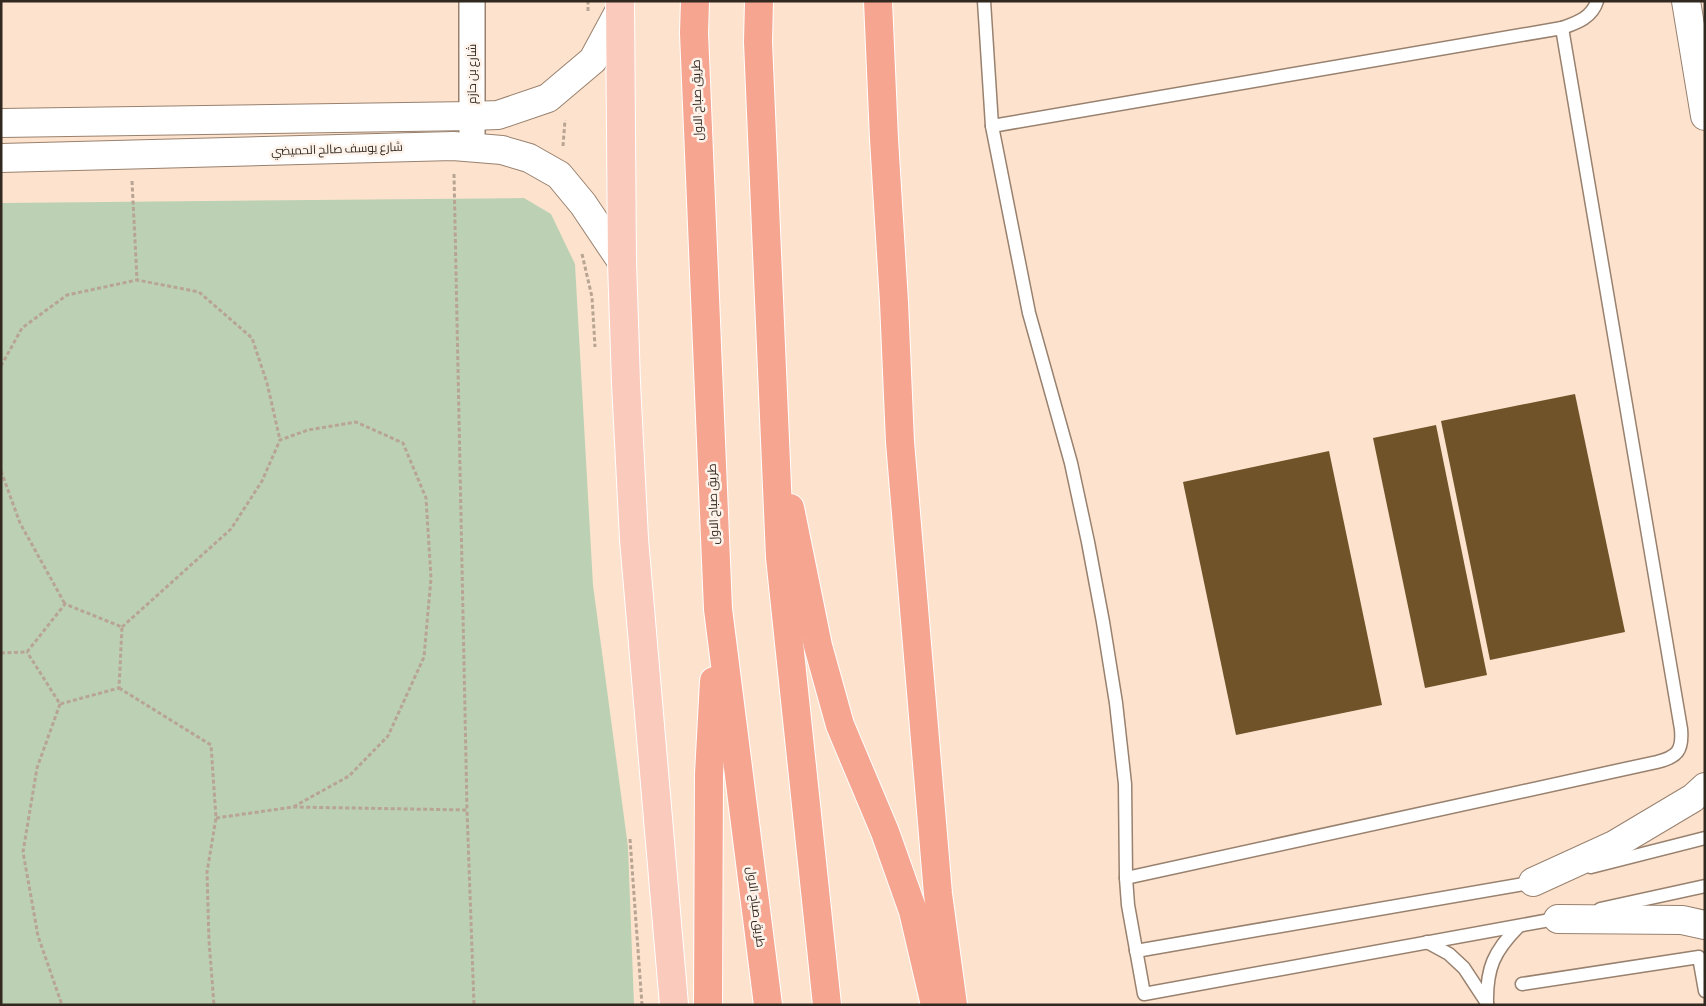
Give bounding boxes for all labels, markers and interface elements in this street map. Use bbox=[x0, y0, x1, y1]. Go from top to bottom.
street label: شارع بن حازم bbox=[465, 44, 480, 104]
street label: طريق صباح الاول bbox=[689, 59, 706, 141]
street label: شارع يوسف صالح الحميضي bbox=[271, 140, 403, 161]
street label: طريق صباح الاول bbox=[705, 463, 722, 545]
street label: طريق صباح الاول bbox=[743, 866, 768, 948]

